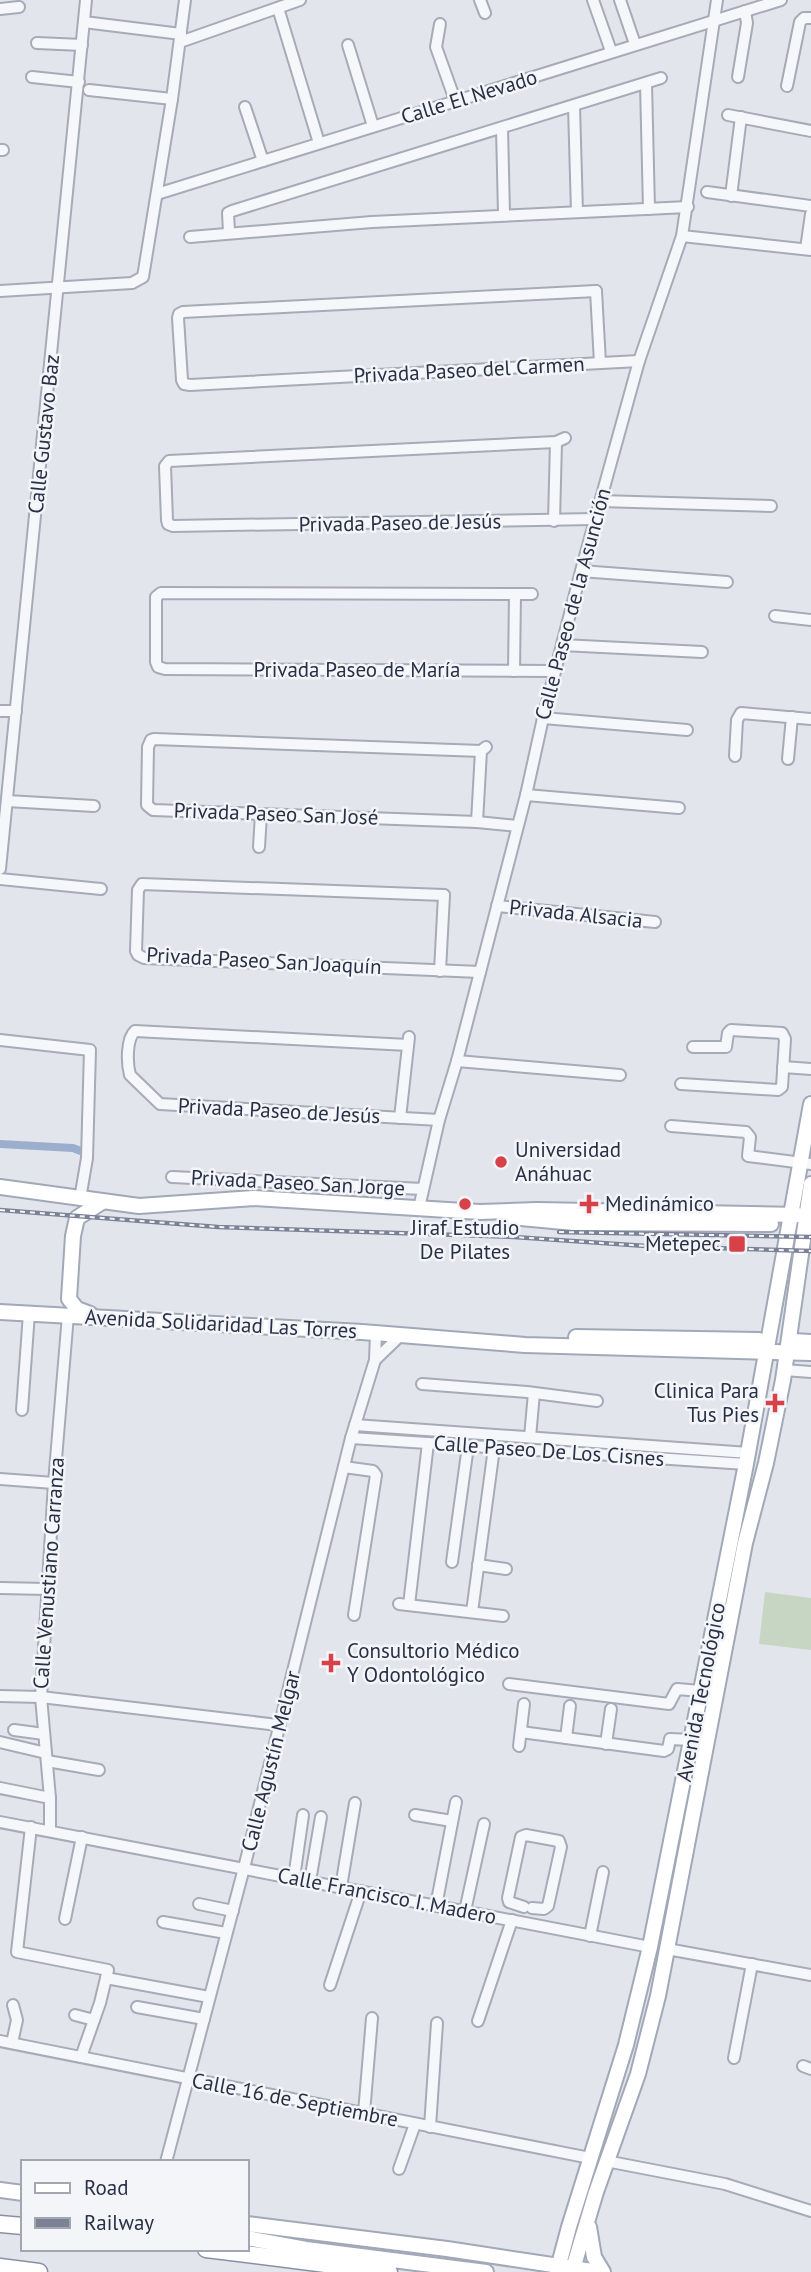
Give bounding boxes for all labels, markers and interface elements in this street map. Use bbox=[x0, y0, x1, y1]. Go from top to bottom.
street label: Calle El Nevado bbox=[397, 63, 540, 130]
street label: Privada Paseo del Carmen bbox=[353, 350, 585, 389]
street label: Calle Gustavo Baz bbox=[22, 353, 65, 515]
street label: Calle Paseo de la Asunción bbox=[529, 485, 616, 723]
street label: Privada Paseo de Jesús bbox=[298, 507, 501, 538]
street label: Privada Paseo de María bbox=[254, 656, 460, 683]
street label: Privada Paseo San José bbox=[173, 796, 379, 831]
street label: Privada Alsacia bbox=[508, 893, 644, 934]
street label: Privada Paseo San Joaquín bbox=[146, 941, 382, 980]
street label: Privada Paseo de Jesús bbox=[177, 1092, 381, 1129]
place label: Universidad Anáhuac bbox=[515, 1136, 621, 1187]
marker: Universidad Anáhuac bbox=[493, 1154, 509, 1170]
street label: Privada Paseo San Jorge bbox=[190, 1163, 406, 1202]
place label: Medinámico bbox=[605, 1190, 714, 1217]
marker: Medinámico bbox=[579, 1194, 599, 1214]
marker: Jiraf Estudio De Pilates bbox=[457, 1196, 473, 1212]
place label: Jiraf Estudio De Pilates bbox=[410, 1214, 519, 1265]
place label: Metepec bbox=[645, 1230, 721, 1257]
marker: Metepec bbox=[727, 1234, 747, 1254]
street label: Avenida Solidaridad Las Torres bbox=[84, 1303, 358, 1344]
place label: Clinica Para Tus Pies bbox=[654, 1377, 759, 1428]
marker: Clinica Para Tus Pies bbox=[765, 1393, 785, 1413]
street label: Calle Paseo De Los Cisnes bbox=[433, 1429, 665, 1472]
street label: Calle Venustiano Carranza bbox=[27, 1456, 70, 1690]
street label: Avenida Tecnológico bbox=[670, 1600, 731, 1784]
place label: Consultorio Médico Y Odontológico bbox=[347, 1637, 520, 1688]
marker: Consultorio Médico Y Odontológico bbox=[321, 1653, 341, 1673]
street label: Calle Agustín Melgar bbox=[235, 1668, 306, 1854]
street label: Calle Francisco I. Madero bbox=[275, 1861, 499, 1930]
street label: Calle 16 de Septiembre bbox=[190, 2066, 400, 2133]
legend bbox=[21, 2160, 248, 2251]
text: Road bbox=[84, 2174, 128, 2201]
text: Railway bbox=[84, 2209, 154, 2236]

